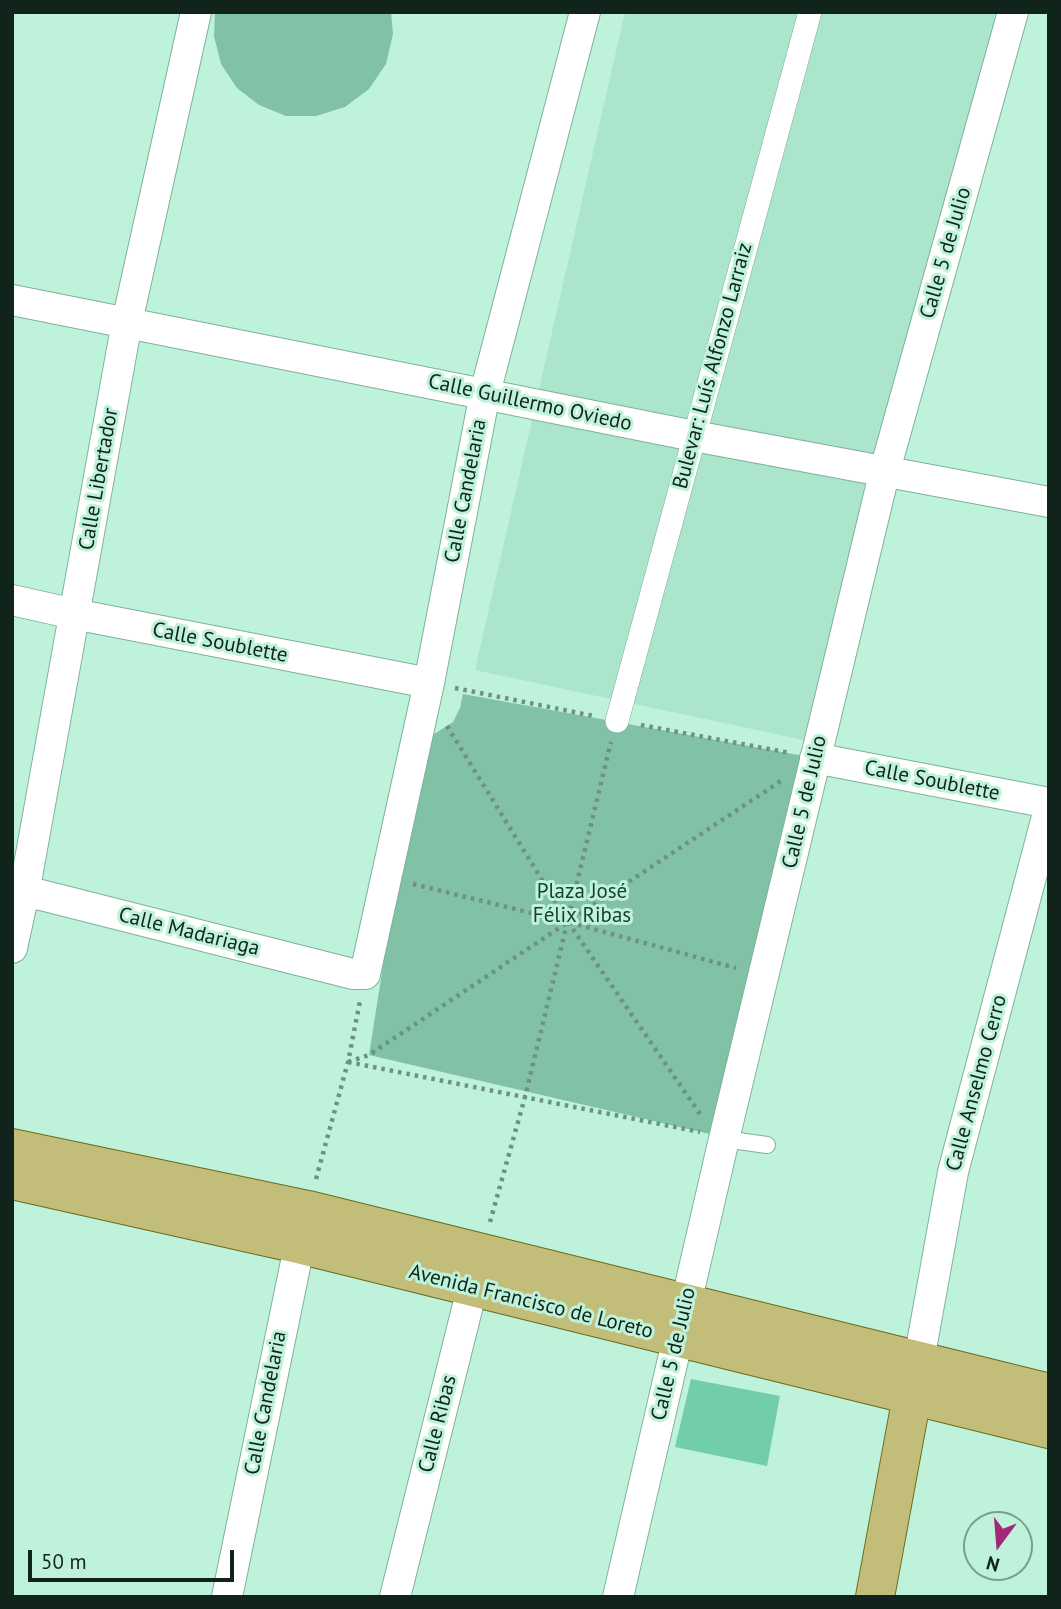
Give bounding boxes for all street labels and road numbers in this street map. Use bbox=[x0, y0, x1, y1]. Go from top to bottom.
street label: Calle 5 de Julio bbox=[915, 184, 977, 322]
street label: Bulevar: Luís Alfonzo Larraiz bbox=[668, 240, 758, 492]
street label: Calle Guillermo Oviedo bbox=[426, 369, 634, 437]
street label: Calle Libertador bbox=[74, 406, 124, 552]
street label: Calle Candelaria bbox=[440, 417, 492, 565]
street label: Calle Soublette bbox=[150, 618, 290, 668]
street label: Calle 5 de Julio bbox=[777, 733, 833, 871]
street label: Calle Soublette bbox=[862, 756, 1002, 806]
street label: Calle Madariaga bbox=[116, 902, 262, 962]
street label: Calle Anselmo Cerro bbox=[941, 992, 1013, 1174]
street label: Avenida Francisco de Loreto bbox=[406, 1259, 656, 1345]
street label: Calle 5 de Julio bbox=[646, 1285, 702, 1423]
street label: Calle Candelaria bbox=[240, 1329, 292, 1477]
street label: Calle Ribas bbox=[414, 1373, 462, 1475]

